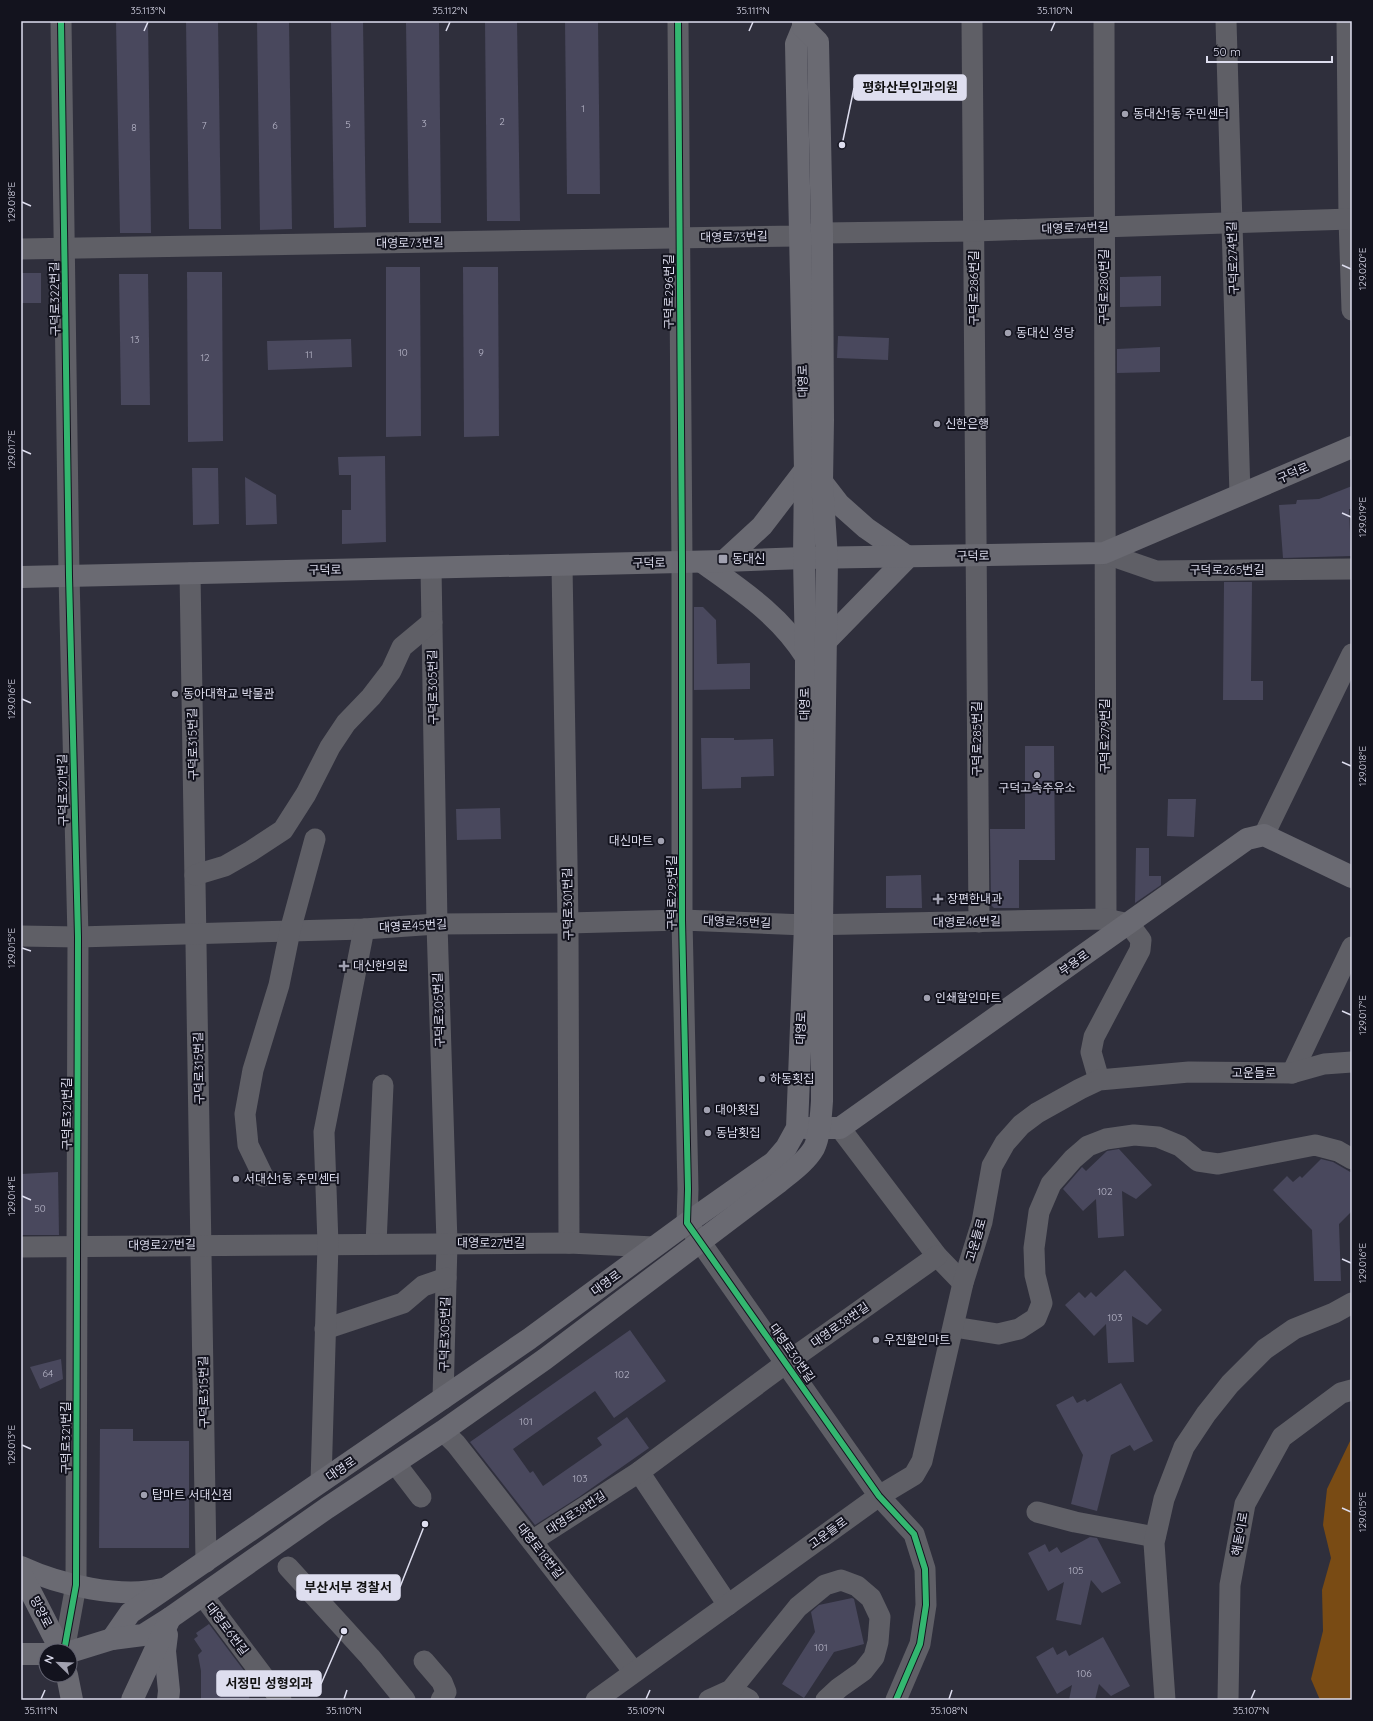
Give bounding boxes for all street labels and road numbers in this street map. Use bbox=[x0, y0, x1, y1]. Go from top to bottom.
street label: 대영로74번길 bbox=[1041, 219, 1109, 236]
street label: 구덕로274번길 bbox=[1224, 221, 1241, 295]
street label: 대영로73번길 bbox=[700, 228, 768, 245]
street label: 대영로73번길 bbox=[376, 234, 444, 251]
street label: 구덕로280번길 bbox=[1096, 249, 1111, 325]
street label: 구덕로286번길 bbox=[966, 251, 981, 325]
street label: 구덕로296번길 bbox=[661, 254, 676, 330]
street label: 구덕로322번길 bbox=[46, 261, 63, 337]
street label: 대영로 bbox=[795, 364, 810, 398]
street label: 구덕로 bbox=[1275, 459, 1311, 486]
street label: 구덕로 bbox=[956, 548, 990, 563]
street label: 구덕로 bbox=[632, 555, 666, 570]
street label: 구덕로 bbox=[308, 562, 342, 577]
street label: 구덕로265번길 bbox=[1190, 562, 1264, 577]
street label: 구덕로305번길 bbox=[424, 649, 441, 725]
street label: 대영로 bbox=[797, 687, 812, 721]
street label: 구덕로279번길 bbox=[1097, 699, 1112, 773]
street label: 구덕로285번길 bbox=[969, 702, 984, 776]
street label: 구덕로315번길 bbox=[184, 708, 201, 780]
street label: 구덕로321번길 bbox=[54, 754, 71, 826]
street label: 구덕로295번길 bbox=[664, 855, 679, 931]
street label: 구덕로301번길 bbox=[559, 867, 576, 941]
street label: 대영로45번길 bbox=[703, 913, 771, 930]
street label: 대영로46번길 bbox=[933, 913, 1001, 930]
street label: 대영로45번길 bbox=[379, 916, 447, 935]
street label: 부용로 bbox=[1056, 947, 1092, 978]
street label: 구덕로305번길 bbox=[430, 972, 447, 1048]
street label: 대영로 bbox=[792, 1011, 809, 1045]
street label: 구덕로315번길 bbox=[190, 1032, 207, 1104]
street label: 고운들로 bbox=[1232, 1065, 1276, 1080]
street label: 구덕로321번길 bbox=[59, 1078, 74, 1150]
street label: 고운들로 bbox=[962, 1217, 989, 1263]
street label: 대영로27번길 bbox=[457, 1235, 525, 1250]
street label: 대영로27번길 bbox=[128, 1236, 196, 1253]
street label: 대영로 bbox=[588, 1267, 624, 1298]
street label: 구덕로305번길 bbox=[436, 1296, 453, 1372]
street label: 대영로38번길 bbox=[808, 1299, 872, 1350]
street label: 대영로30번길 bbox=[767, 1320, 818, 1385]
street label: 구덕로315번길 bbox=[195, 1356, 212, 1428]
street label: 구덕로321번길 bbox=[58, 1402, 73, 1474]
street label: 대영로 bbox=[323, 1453, 359, 1484]
street label: 대영로38번길 bbox=[543, 1488, 608, 1537]
street label: 해돋이로 bbox=[1228, 1511, 1251, 1557]
street label: 고운들로 bbox=[805, 1514, 850, 1552]
street label: 대영로18번길 bbox=[514, 1520, 567, 1581]
street label: 망양로 bbox=[27, 1594, 56, 1630]
street label: 대영로6번길 bbox=[203, 1600, 252, 1658]

